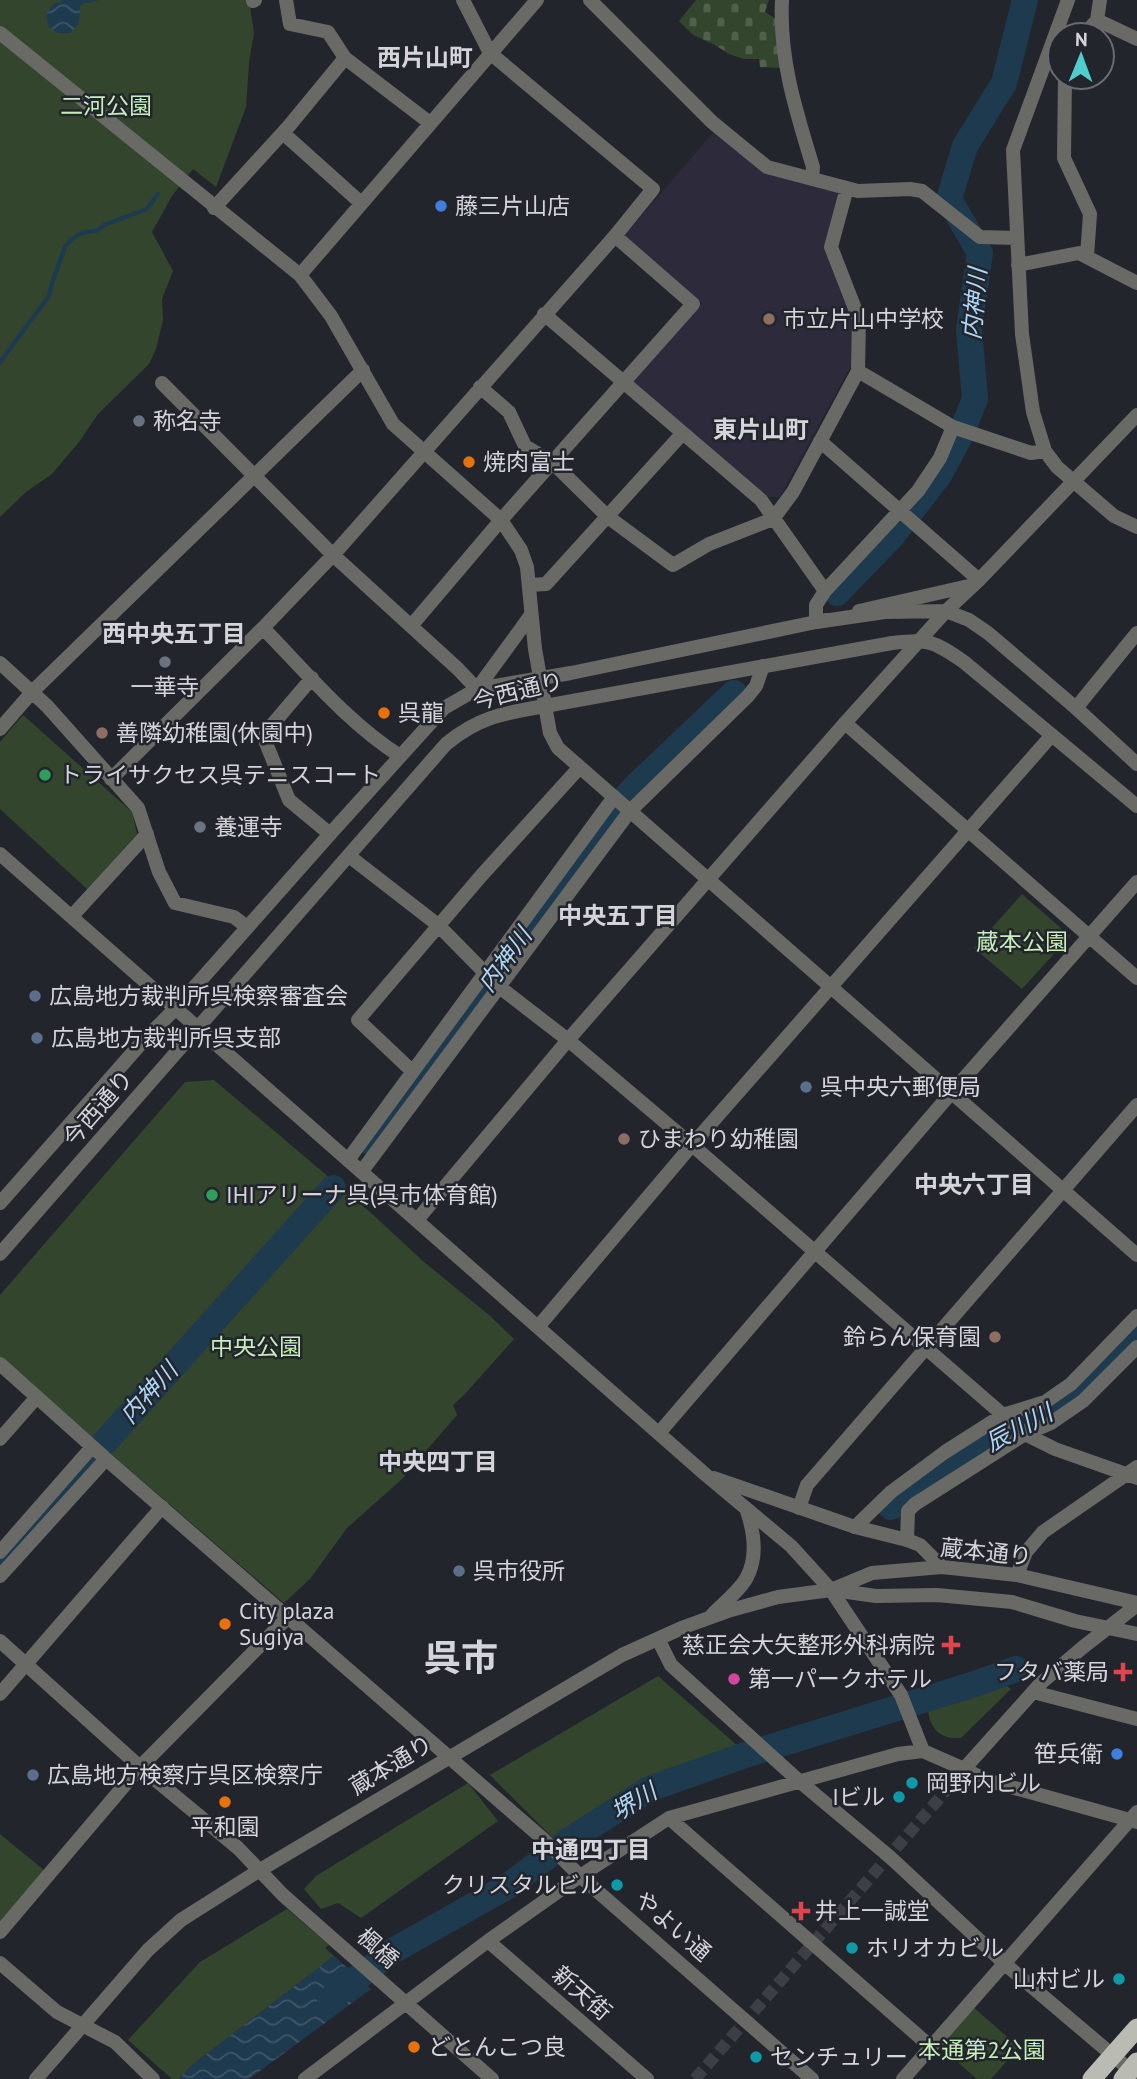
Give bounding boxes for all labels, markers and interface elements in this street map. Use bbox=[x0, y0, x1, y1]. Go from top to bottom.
north arrow bbox=[1046, 21, 1116, 91]
text: N bbox=[1075, 27, 1088, 51]
district label: 西片山町 bbox=[377, 42, 473, 73]
park label: 二河公園 bbox=[60, 91, 152, 120]
place label: 藤三片山店 bbox=[455, 191, 570, 220]
marker: 藤三片山店 bbox=[433, 198, 449, 214]
water label: 内神川 bbox=[956, 264, 993, 341]
place label: 市立片山中学校 bbox=[783, 304, 944, 333]
marker: 市立片山中学校 bbox=[761, 311, 777, 327]
place label: 称名寺 bbox=[153, 406, 222, 435]
marker: 称名寺 bbox=[131, 413, 147, 429]
district label: 東片山町 bbox=[713, 414, 809, 445]
place label: 焼肉富士 bbox=[483, 447, 575, 476]
marker: 焼肉富士 bbox=[461, 454, 477, 470]
district label: 西中央五丁目 bbox=[102, 618, 246, 649]
marker: 一華寺 bbox=[157, 654, 173, 670]
street label: 今西通り bbox=[470, 665, 566, 716]
place label: 一華寺 bbox=[131, 672, 200, 701]
place label: 呉龍 bbox=[398, 698, 444, 727]
marker: 呉龍 bbox=[376, 705, 392, 721]
place label: 善隣幼稚園(休園中) bbox=[116, 718, 313, 747]
marker: 善隣幼稚園(休園中) bbox=[94, 725, 110, 741]
place label: トライサクセス呉テニスコート bbox=[59, 760, 381, 789]
marker: トライサクセス呉テニスコート bbox=[37, 767, 53, 783]
place label: 養運寺 bbox=[214, 812, 283, 841]
marker: 養運寺 bbox=[192, 819, 208, 835]
district label: 中央五丁目 bbox=[558, 900, 678, 931]
water label: 内神川 bbox=[471, 919, 540, 998]
park label: 蔵本公園 bbox=[976, 927, 1068, 956]
place label: 広島地方裁判所呉検察審査会 bbox=[49, 981, 348, 1010]
marker: 広島地方裁判所呉検察審査会 bbox=[27, 988, 43, 1004]
place label: 広島地方裁判所呉支部 bbox=[51, 1023, 281, 1052]
marker: 広島地方裁判所呉支部 bbox=[29, 1030, 45, 1046]
street label: 今西通り bbox=[57, 1063, 139, 1152]
place label: 呉中央六郵便局 bbox=[820, 1072, 981, 1101]
marker: 呉中央六郵便局 bbox=[798, 1079, 814, 1095]
place label: ひまわり幼稚園 bbox=[638, 1124, 799, 1153]
marker: ひまわり幼稚園 bbox=[616, 1131, 632, 1147]
district label: 中央六丁目 bbox=[914, 1169, 1034, 1200]
place label: IHIアリーナ呉(呉市体育館) bbox=[226, 1180, 498, 1209]
marker: IHIアリーナ呉(呉市体育館) bbox=[204, 1187, 220, 1203]
place label: 鈴らん保育園 bbox=[843, 1322, 981, 1351]
marker: 鈴らん保育園 bbox=[987, 1329, 1003, 1345]
park label: 中央公園 bbox=[210, 1332, 302, 1361]
water label: 内神川 bbox=[113, 1353, 186, 1430]
water label: 辰川川 bbox=[980, 1396, 1060, 1458]
district label: 中央四丁目 bbox=[378, 1446, 498, 1477]
street label: 蔵本通り bbox=[939, 1532, 1033, 1571]
place label: 呉市役所 bbox=[473, 1556, 565, 1585]
marker: 呉市役所 bbox=[451, 1563, 467, 1579]
place label: City plaza Sugiya bbox=[239, 1596, 334, 1651]
marker: City plaza Sugiya bbox=[217, 1616, 233, 1632]
place label: 慈正会大矢整形外科病院 bbox=[682, 1630, 935, 1659]
district label: 呉市 bbox=[424, 1633, 498, 1681]
marker: 慈正会大矢整形外科病院 bbox=[941, 1635, 961, 1655]
place label: フタバ薬局 bbox=[994, 1657, 1109, 1686]
place label: 第一パークホテル bbox=[748, 1664, 932, 1693]
marker: フタバ薬局 bbox=[1115, 1664, 1131, 1680]
marker: 第一パークホテル bbox=[726, 1671, 742, 1687]
street label: 蔵本通り bbox=[344, 1728, 438, 1801]
place label: 笹兵衛 bbox=[1034, 1739, 1103, 1768]
marker: 笹兵衛 bbox=[1109, 1746, 1125, 1762]
place label: 広島地方検察庁呉区検察庁 bbox=[47, 1760, 323, 1789]
marker: 広島地方検察庁呉区検察庁 bbox=[25, 1767, 41, 1783]
place label: 岡野内ビル bbox=[926, 1768, 1041, 1797]
water label: 堺川 bbox=[605, 1774, 665, 1827]
marker: 岡野内ビル bbox=[904, 1775, 920, 1791]
place label: Iビル bbox=[832, 1782, 885, 1811]
marker: Iビル bbox=[891, 1789, 907, 1805]
marker: 平和園 bbox=[217, 1794, 233, 1810]
place label: 平和園 bbox=[191, 1812, 260, 1841]
district label: 中通四丁目 bbox=[531, 1834, 651, 1865]
place label: クリスタルビル bbox=[442, 1870, 603, 1899]
marker: クリスタルビル bbox=[609, 1877, 625, 1893]
street label: やよい通 bbox=[629, 1885, 718, 1967]
place label: 井上一誠堂 bbox=[815, 1896, 930, 1925]
marker: 井上一誠堂 bbox=[793, 1903, 809, 1919]
street label: 楓橋 bbox=[352, 1921, 405, 1974]
place label: ホリオカビル bbox=[866, 1933, 1004, 1962]
marker: ホリオカビル bbox=[844, 1940, 860, 1956]
street label: 新天街 bbox=[547, 1959, 618, 2026]
place label: 山村ビル bbox=[1013, 1964, 1105, 1993]
marker: 山村ビル bbox=[1111, 1971, 1127, 1987]
place label: どとんこつ良 bbox=[428, 2032, 566, 2061]
park label: 本通第2公園 bbox=[918, 2035, 1046, 2064]
marker: どとんこつ良 bbox=[406, 2039, 422, 2055]
place label: センチュリー bbox=[770, 2042, 908, 2071]
marker: センチュリー bbox=[748, 2049, 764, 2065]

